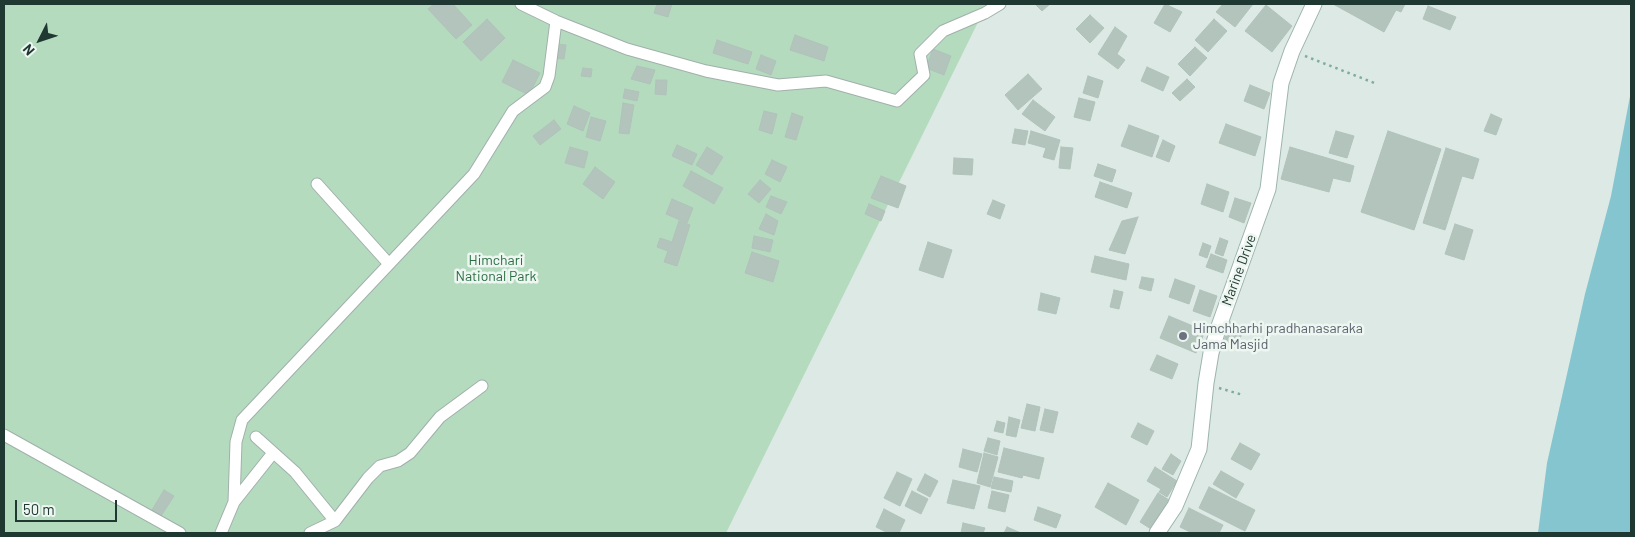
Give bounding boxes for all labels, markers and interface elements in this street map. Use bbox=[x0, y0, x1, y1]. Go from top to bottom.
north arrow bbox=[15, 15, 65, 65]
text: N bbox=[19, 41, 38, 59]
street label: Marine Drive bbox=[1218, 232, 1260, 308]
park label: Himchari National Park bbox=[455, 252, 537, 284]
place label: Himchharhi pradhanasaraka Jama Masjid bbox=[1193, 320, 1363, 352]
marker: Himchharhi pradhanasaraka Jama Masjid bbox=[1177, 330, 1189, 342]
scale bar bbox=[18, 490, 120, 522]
text: 50 m bbox=[23, 500, 55, 518]

